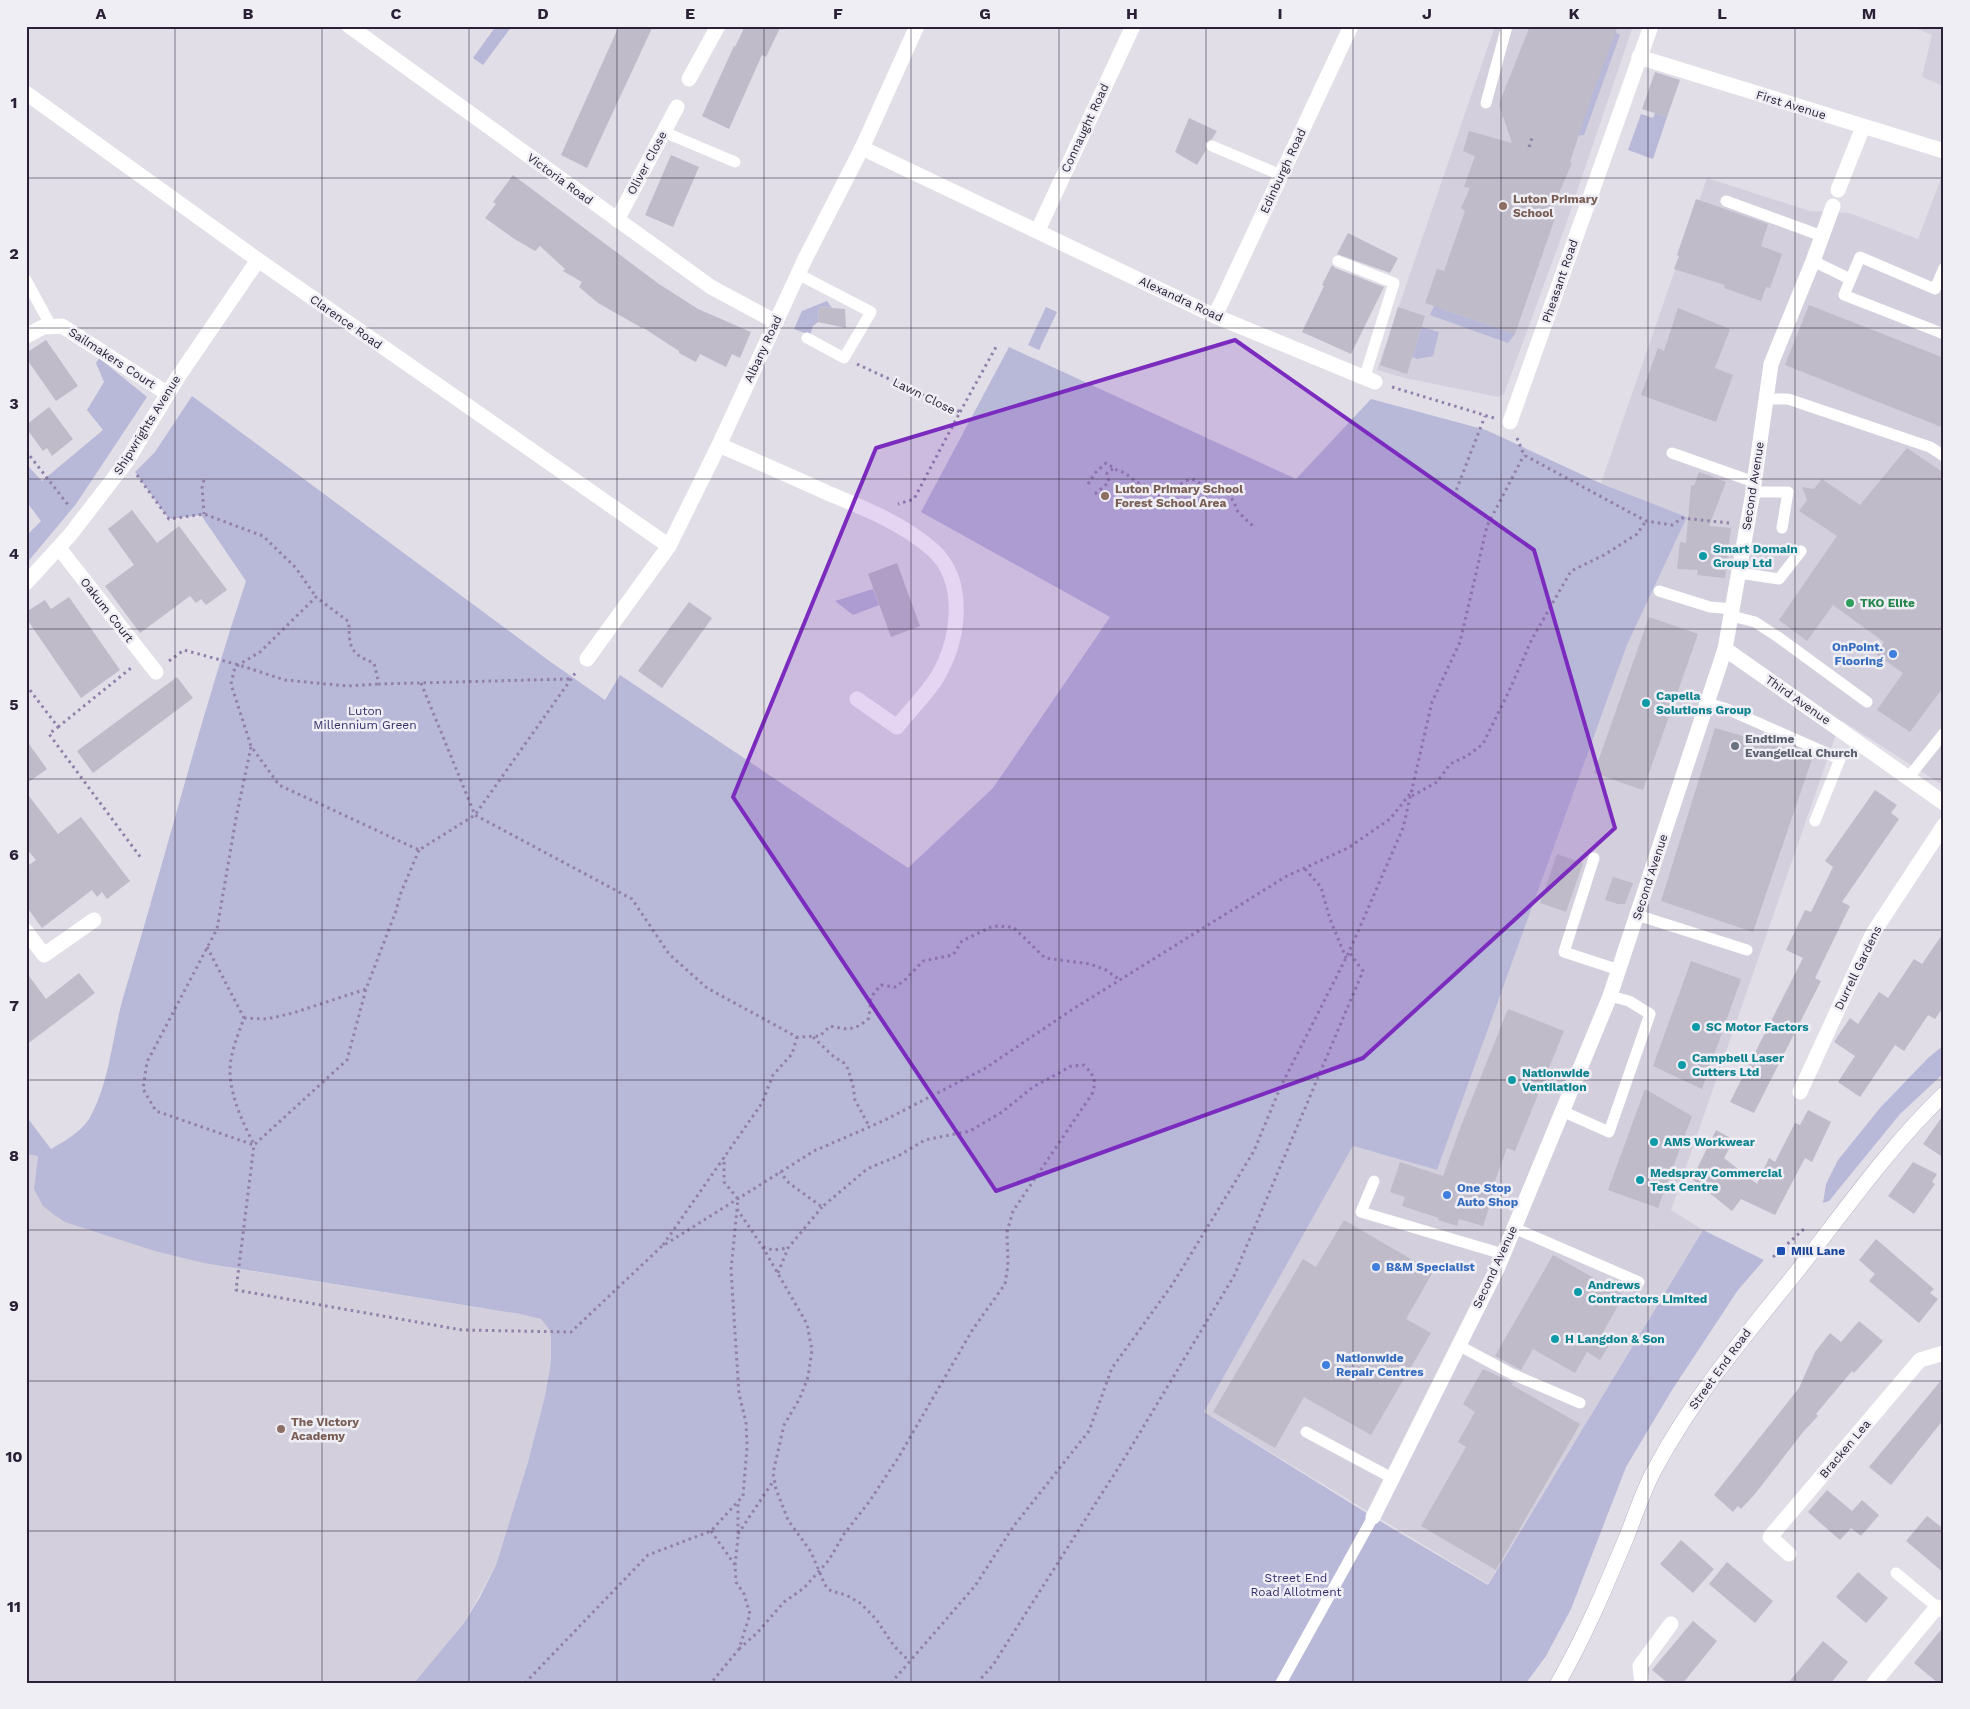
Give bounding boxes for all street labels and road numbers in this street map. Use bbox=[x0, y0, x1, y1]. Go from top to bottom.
street label: Connaught Road bbox=[1058, 81, 1112, 175]
street label: First Avenue bbox=[1754, 88, 1828, 122]
street label: Edinburgh Road bbox=[1257, 126, 1309, 216]
street label: Oliver Close bbox=[624, 129, 670, 197]
street label: Victoria Road bbox=[524, 150, 596, 208]
street label: Pheasant Road bbox=[1539, 237, 1581, 325]
street label: Alexandra Road bbox=[1137, 273, 1225, 325]
street label: Clarence Road bbox=[307, 292, 385, 352]
street label: Albany Road bbox=[741, 313, 785, 385]
street label: Sailmakers Court bbox=[66, 325, 158, 391]
street label: Shipwrights Avenue bbox=[111, 373, 183, 477]
street label: Lawn Close bbox=[890, 375, 958, 417]
street label: Second Avenue bbox=[1739, 441, 1767, 531]
street label: Oakum Court bbox=[78, 575, 136, 645]
street label: Third Avenue bbox=[1763, 672, 1833, 728]
street label: Second Avenue bbox=[1630, 832, 1671, 922]
street label: Durrell Gardens bbox=[1832, 924, 1884, 1012]
street label: Second Avenue bbox=[1470, 1223, 1520, 1311]
street label: Street End Road bbox=[1686, 1326, 1754, 1412]
street label: Bracken Lea bbox=[1817, 1417, 1874, 1481]

